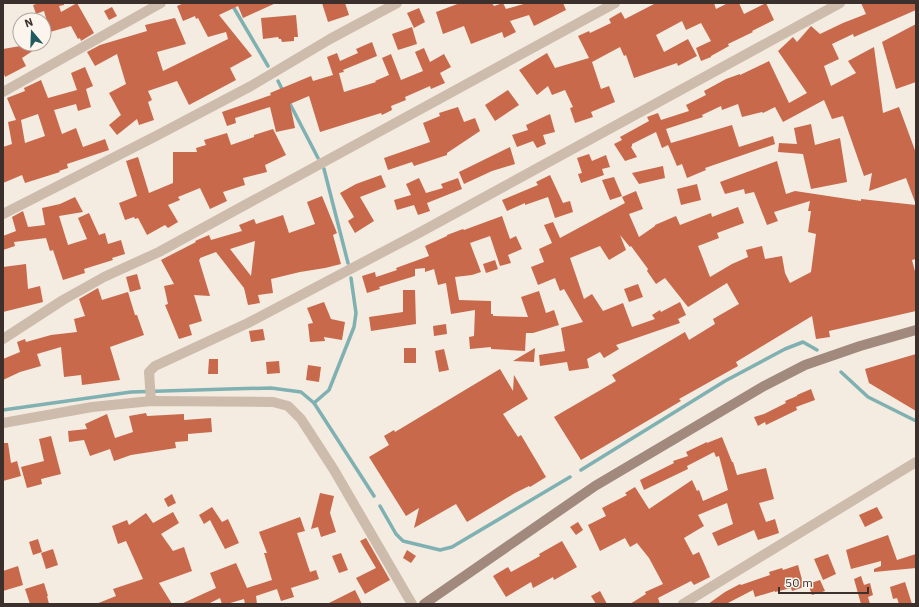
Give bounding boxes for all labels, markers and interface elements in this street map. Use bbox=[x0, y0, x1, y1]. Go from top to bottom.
north arrow bbox=[12, 12, 52, 52]
text: N bbox=[23, 15, 35, 30]
scale bar bbox=[779, 569, 868, 595]
text: 50 m bbox=[785, 575, 813, 590]

